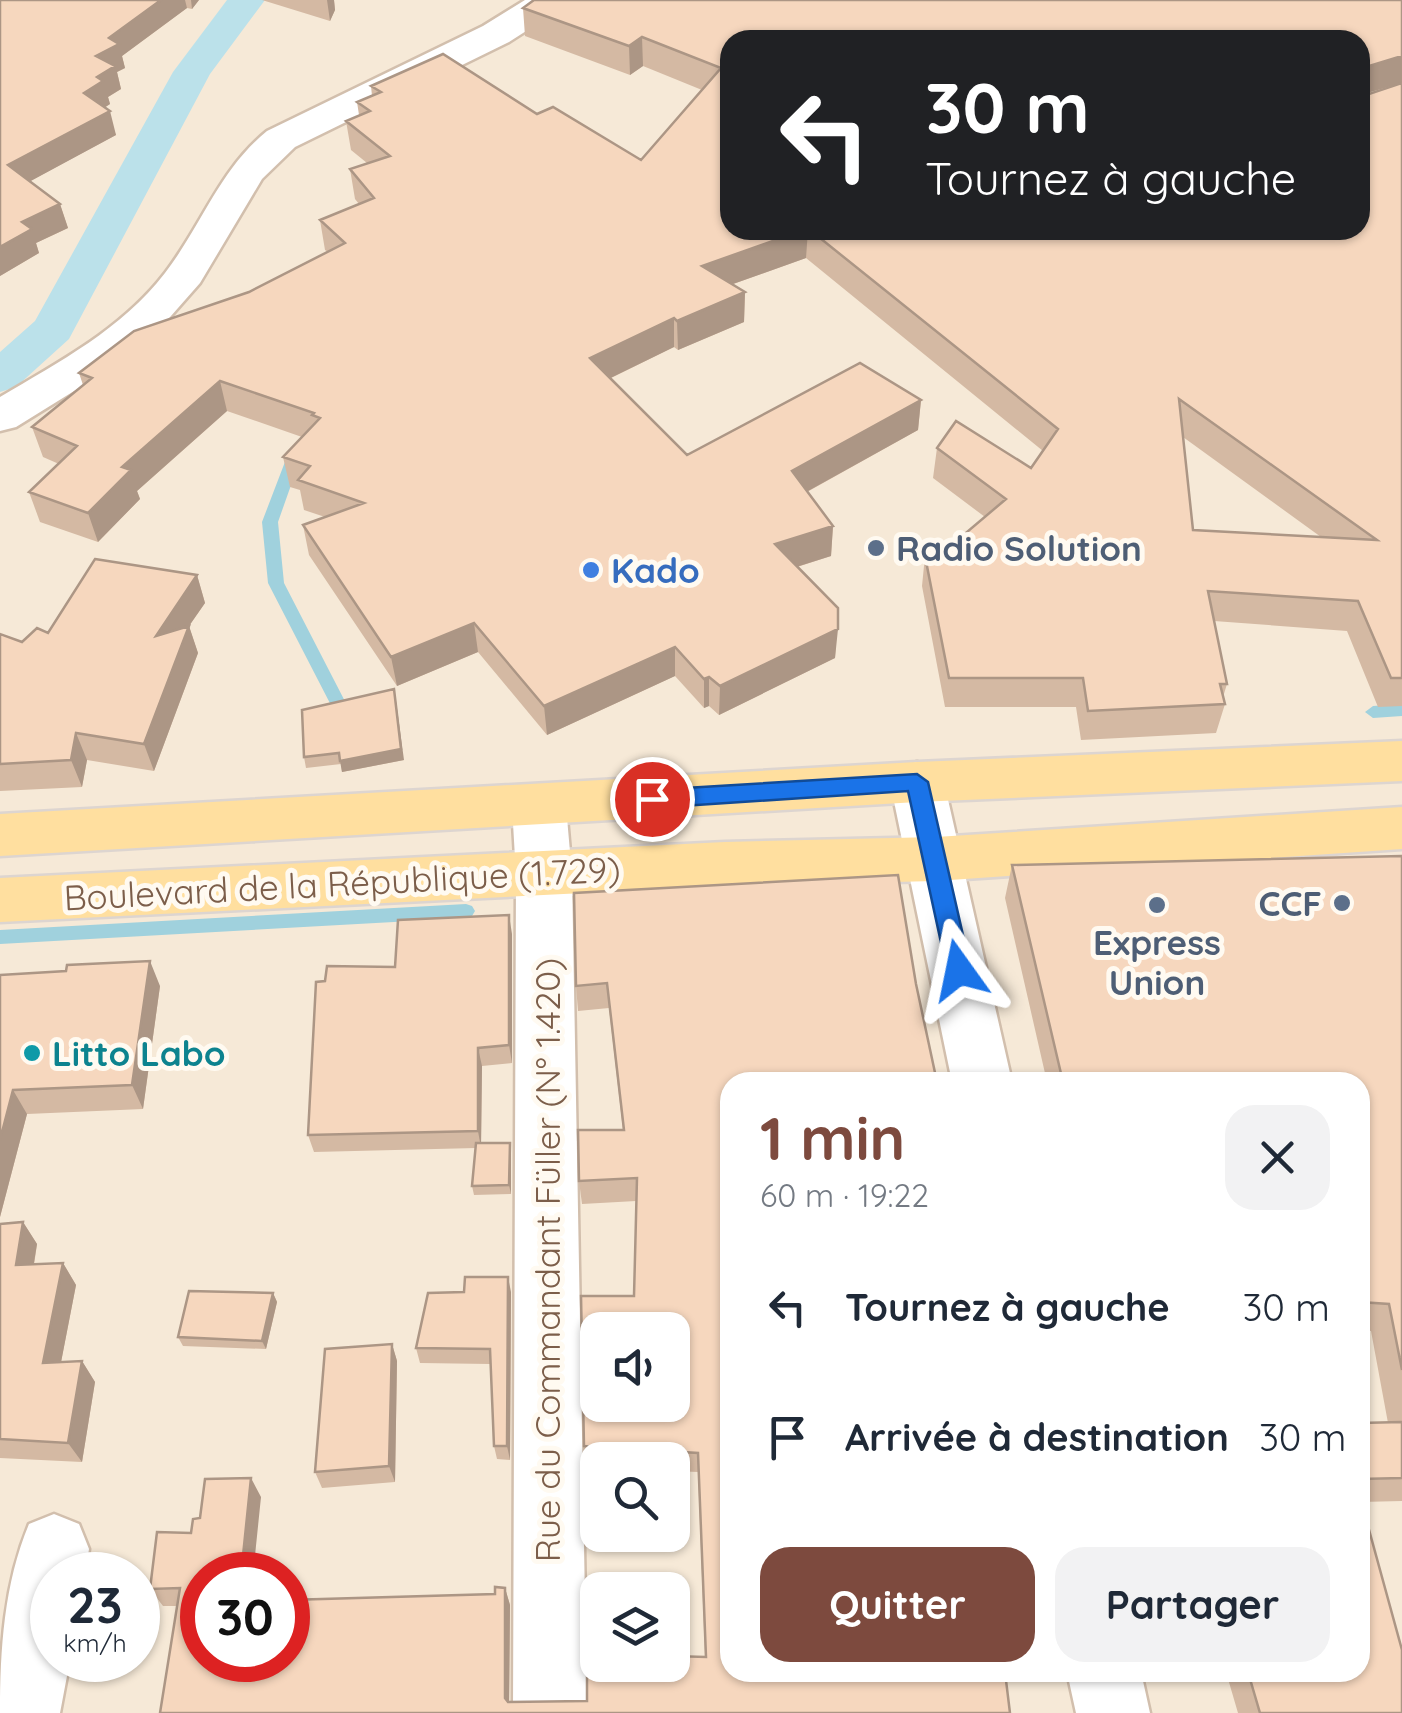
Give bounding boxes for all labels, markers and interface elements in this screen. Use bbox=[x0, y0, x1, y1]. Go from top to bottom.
text: 30 m bbox=[925, 63, 1090, 151]
icon: left bbox=[760, 70, 890, 200]
text: Tournez à gauche bbox=[925, 150, 1296, 206]
place label: Radio Solution bbox=[896, 526, 1142, 570]
marker: Radio Solution bbox=[865, 537, 887, 559]
place label: Kado bbox=[611, 548, 700, 592]
marker: Kado bbox=[580, 559, 602, 581]
pin bbox=[610, 757, 695, 842]
icon: arrive bbox=[625, 772, 680, 827]
street label: Boulevard de la République (1.729) bbox=[63, 846, 621, 920]
place label: CCF bbox=[1258, 881, 1322, 925]
marker: CCF bbox=[1331, 892, 1353, 914]
marker: Express Union bbox=[1146, 894, 1168, 916]
position arrow bbox=[907, 918, 1011, 1022]
place label: Express Union bbox=[1093, 920, 1221, 1004]
street label: Rue du Commandant Füller (N° 1.420) bbox=[525, 958, 569, 1562]
place label: Litto Labo bbox=[52, 1031, 226, 1075]
marker: Litto Labo bbox=[21, 1042, 43, 1064]
text: 1 min bbox=[760, 1100, 905, 1175]
button: close bbox=[1225, 1105, 1330, 1210]
text: 60 m · 19:22 bbox=[760, 1175, 929, 1215]
icon: left bbox=[760, 1280, 815, 1335]
text: Tournez à gauche bbox=[845, 1283, 1170, 1331]
text: 30 m bbox=[1242, 1283, 1330, 1331]
map controls bbox=[580, 1312, 690, 1682]
button: sound bbox=[580, 1312, 690, 1422]
icon: arrive bbox=[760, 1410, 815, 1465]
text: Arrivée à destination bbox=[845, 1413, 1229, 1461]
text: 30 m bbox=[1259, 1413, 1346, 1461]
button: search bbox=[580, 1442, 690, 1552]
button: Quitter bbox=[760, 1547, 1035, 1662]
button: Partager bbox=[1055, 1547, 1330, 1662]
speed limit sign: 30 bbox=[180, 1552, 310, 1682]
button: layers bbox=[580, 1572, 690, 1682]
text: 23 bbox=[67, 1573, 123, 1636]
text: km/h bbox=[63, 1627, 127, 1658]

